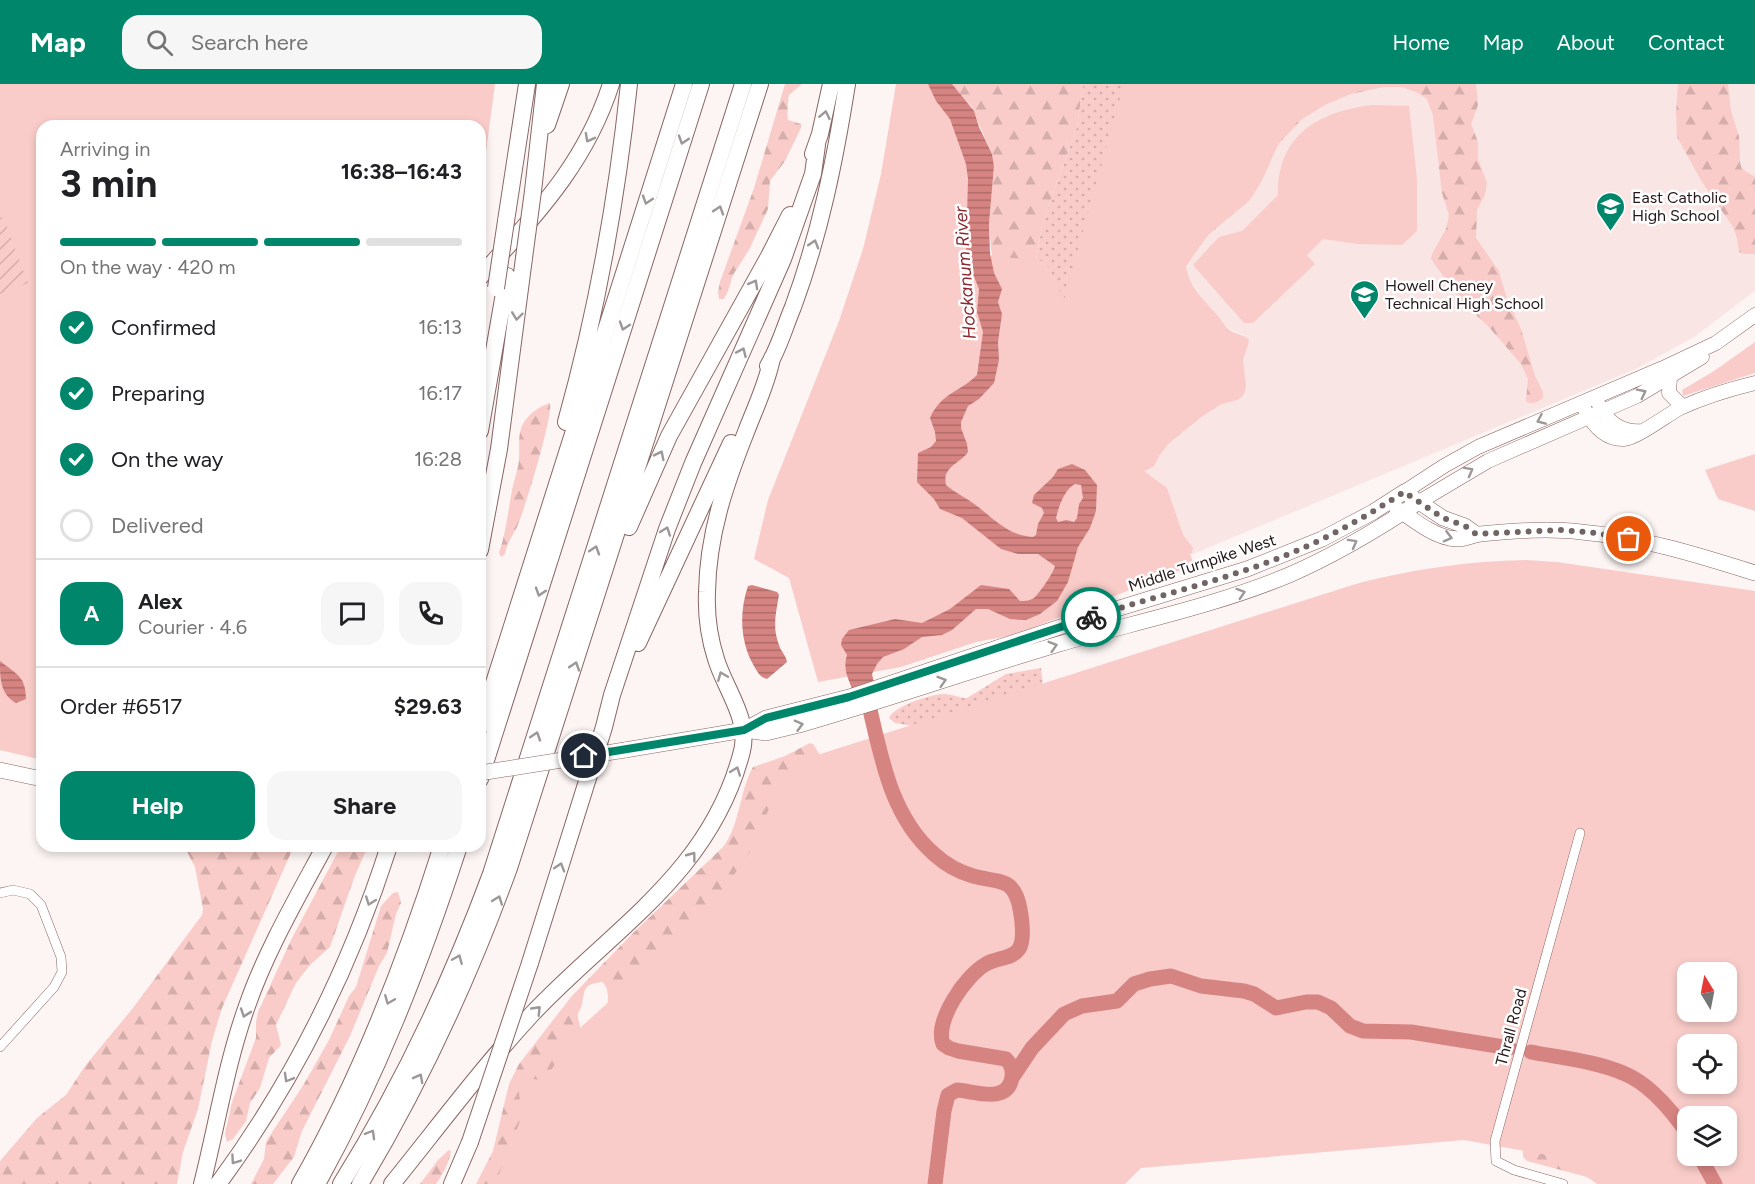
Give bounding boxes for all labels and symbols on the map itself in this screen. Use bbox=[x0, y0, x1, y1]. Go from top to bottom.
one-way arrow bbox=[818, 110, 831, 120]
one-way arrow bbox=[585, 132, 596, 142]
one-way arrow bbox=[678, 134, 690, 145]
place label: East Catholic High School bbox=[1632, 188, 1727, 225]
school or university icon: East Catholic High School bbox=[1595, 190, 1627, 232]
one-way arrow bbox=[642, 194, 655, 205]
one-way arrow bbox=[712, 205, 725, 216]
water label: Hockanum River bbox=[949, 205, 981, 340]
one-way arrow bbox=[807, 239, 819, 250]
place label: Howell Cheney Technical High School bbox=[1385, 276, 1544, 313]
school or university icon: Howell Cheney Technical High School bbox=[1348, 278, 1380, 320]
one-way arrow bbox=[747, 280, 758, 290]
one-way arrow bbox=[511, 311, 523, 320]
one-way arrow bbox=[619, 320, 631, 331]
one-way arrow bbox=[735, 347, 747, 358]
one-way arrow bbox=[1636, 389, 1646, 400]
one-way arrow bbox=[1537, 413, 1548, 425]
one-way arrow bbox=[653, 451, 665, 462]
one-way arrow bbox=[1463, 467, 1473, 478]
pin bbox=[1603, 513, 1654, 564]
one-way arrow bbox=[659, 526, 671, 537]
one-way arrow bbox=[1443, 529, 1453, 542]
street label: Middle Turnpike West bbox=[1126, 530, 1278, 596]
one-way arrow bbox=[1347, 539, 1358, 551]
one-way arrow bbox=[588, 545, 600, 556]
one-way arrow bbox=[534, 586, 547, 597]
courier bbox=[1061, 587, 1121, 647]
one-way arrow bbox=[1235, 587, 1246, 600]
one-way arrow bbox=[1047, 641, 1058, 653]
one-way arrow bbox=[568, 661, 580, 672]
one-way arrow bbox=[717, 671, 729, 682]
one-way arrow bbox=[936, 676, 947, 688]
one-way arrow bbox=[793, 720, 804, 732]
pin bbox=[558, 730, 609, 781]
one-way arrow bbox=[529, 731, 541, 742]
one-way arrow bbox=[728, 767, 741, 777]
one-way arrow bbox=[685, 851, 696, 862]
one-way arrow bbox=[553, 862, 565, 873]
one-way arrow bbox=[365, 895, 377, 906]
one-way arrow bbox=[491, 895, 503, 906]
one-way arrow bbox=[451, 955, 463, 966]
north arrow bbox=[1677, 962, 1737, 1022]
street label: Thrall Road bbox=[1492, 986, 1530, 1068]
one-way arrow bbox=[383, 995, 396, 1005]
one-way arrow bbox=[529, 1006, 540, 1017]
one-way arrow bbox=[239, 1007, 252, 1018]
one-way arrow bbox=[284, 1072, 295, 1082]
one-way arrow bbox=[412, 1074, 423, 1084]
one-way arrow bbox=[364, 1130, 375, 1140]
one-way arrow bbox=[232, 1153, 243, 1164]

